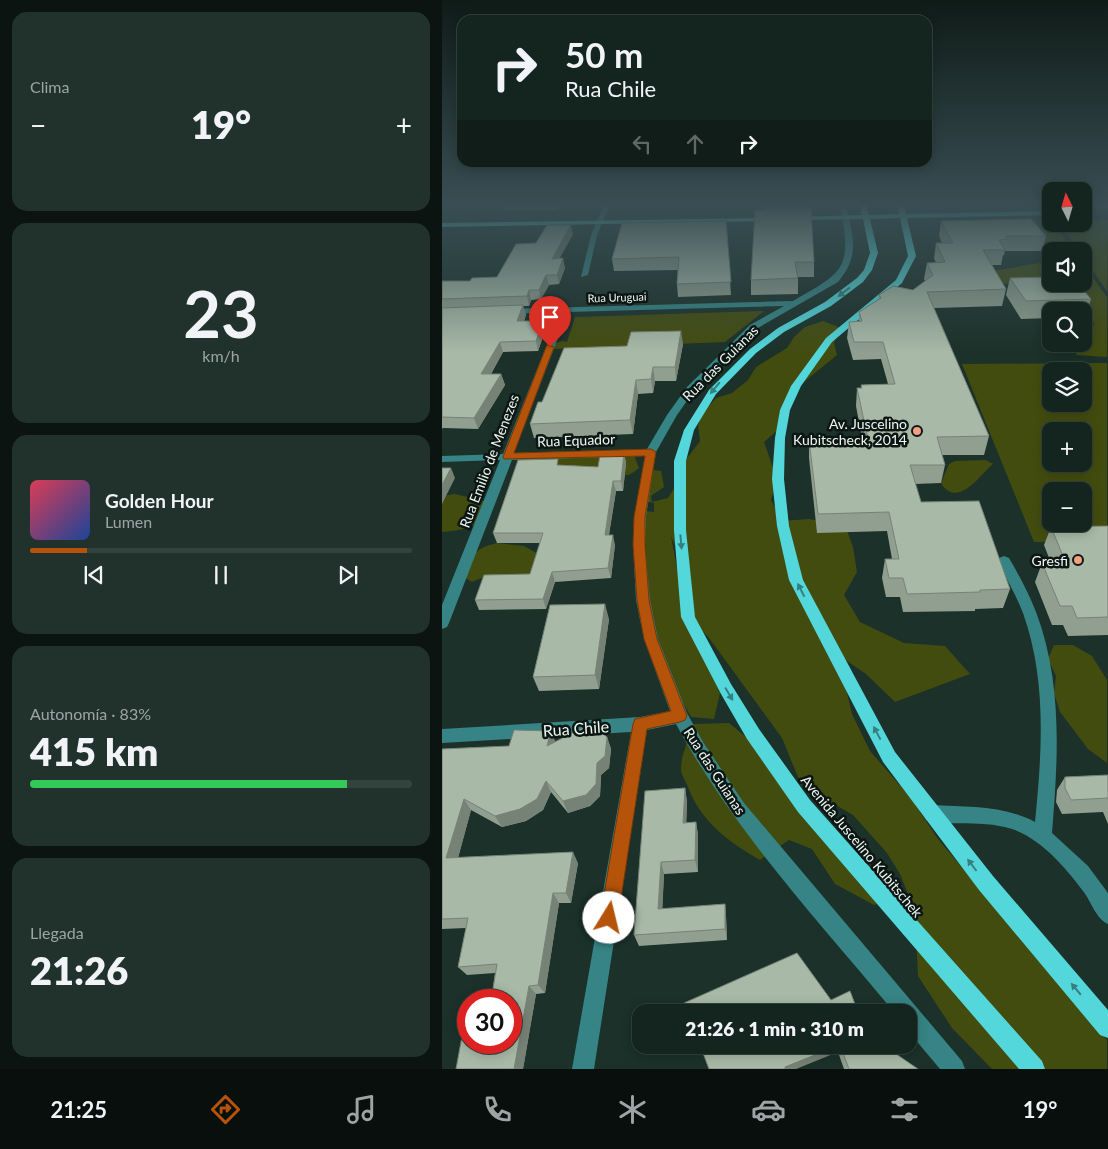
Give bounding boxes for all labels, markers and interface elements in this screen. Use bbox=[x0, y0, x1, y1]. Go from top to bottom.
text: 50 m bbox=[565, 33, 643, 75]
icon: right bbox=[482, 35, 547, 100]
text: Rua Chile bbox=[565, 75, 656, 102]
text: Clima bbox=[30, 77, 69, 96]
text: 19° bbox=[191, 101, 251, 147]
text: − bbox=[30, 108, 46, 142]
text: + bbox=[396, 108, 412, 142]
icon: left bbox=[628, 130, 656, 158]
icon: ahead bbox=[681, 130, 709, 158]
icon: right bbox=[734, 130, 762, 158]
north arrow bbox=[1042, 182, 1092, 232]
map controls bbox=[1042, 182, 1092, 532]
button: sound bbox=[1042, 242, 1092, 292]
text: 23 bbox=[183, 274, 259, 352]
one-way arrow bbox=[838, 286, 851, 297]
street label: Rua Uruguai bbox=[587, 289, 647, 305]
pin bbox=[529, 296, 571, 347]
button: search bbox=[1042, 302, 1092, 352]
icon: arrive bbox=[536, 303, 564, 331]
street label: Rua das Guianas bbox=[679, 322, 761, 404]
text: km/h bbox=[202, 346, 240, 365]
button: layers bbox=[1042, 362, 1092, 412]
one-way arrow bbox=[710, 382, 721, 395]
street label: Rua Emilio de Menezes bbox=[456, 392, 522, 530]
place label: Av. Juscelino Kubitscheck, 2014 bbox=[793, 415, 907, 448]
button: + bbox=[1042, 422, 1092, 472]
marker: Av. Juscelino Kubitscheck, 2014 bbox=[911, 425, 923, 437]
street label: Rua Equador bbox=[537, 430, 615, 450]
button: − bbox=[1042, 482, 1092, 532]
text: Golden Hour bbox=[105, 489, 214, 512]
text: Lumen bbox=[105, 512, 152, 531]
one-way arrow bbox=[677, 534, 685, 550]
place label: Gresfi bbox=[1032, 552, 1068, 569]
marker: Gresfi bbox=[1072, 554, 1084, 566]
icon: previous bbox=[80, 561, 108, 589]
icon: pause bbox=[207, 561, 235, 589]
icon: next bbox=[334, 561, 362, 589]
one-way arrow bbox=[797, 582, 805, 597]
one-way arrow bbox=[724, 687, 733, 700]
text: Autonomía · 83% bbox=[30, 704, 151, 723]
street label: Rua Chile bbox=[542, 716, 610, 740]
street label: Rua das Guianas bbox=[681, 724, 749, 818]
one-way arrow bbox=[873, 726, 881, 741]
text: 415 km bbox=[30, 728, 158, 774]
street label: Avenida Juscelino Kubitschek bbox=[798, 772, 927, 921]
one-way arrow bbox=[966, 859, 977, 872]
position arrow bbox=[582, 891, 634, 943]
text: Llegada bbox=[30, 923, 84, 942]
text: 21:26 bbox=[30, 947, 128, 993]
one-way arrow bbox=[1070, 984, 1082, 996]
speed limit sign: 30 bbox=[457, 989, 522, 1054]
text: 21:26 · 1 min · 310 m bbox=[685, 1017, 864, 1040]
icon: directions bbox=[208, 1092, 243, 1127]
icon: music bbox=[344, 1092, 379, 1127]
icon: phone bbox=[480, 1092, 515, 1127]
icon: climate bbox=[615, 1092, 650, 1127]
icon: car bbox=[751, 1092, 786, 1127]
icon: filters bbox=[887, 1092, 922, 1127]
text: 21:25 bbox=[50, 1096, 107, 1123]
text: 19° bbox=[1023, 1096, 1057, 1123]

